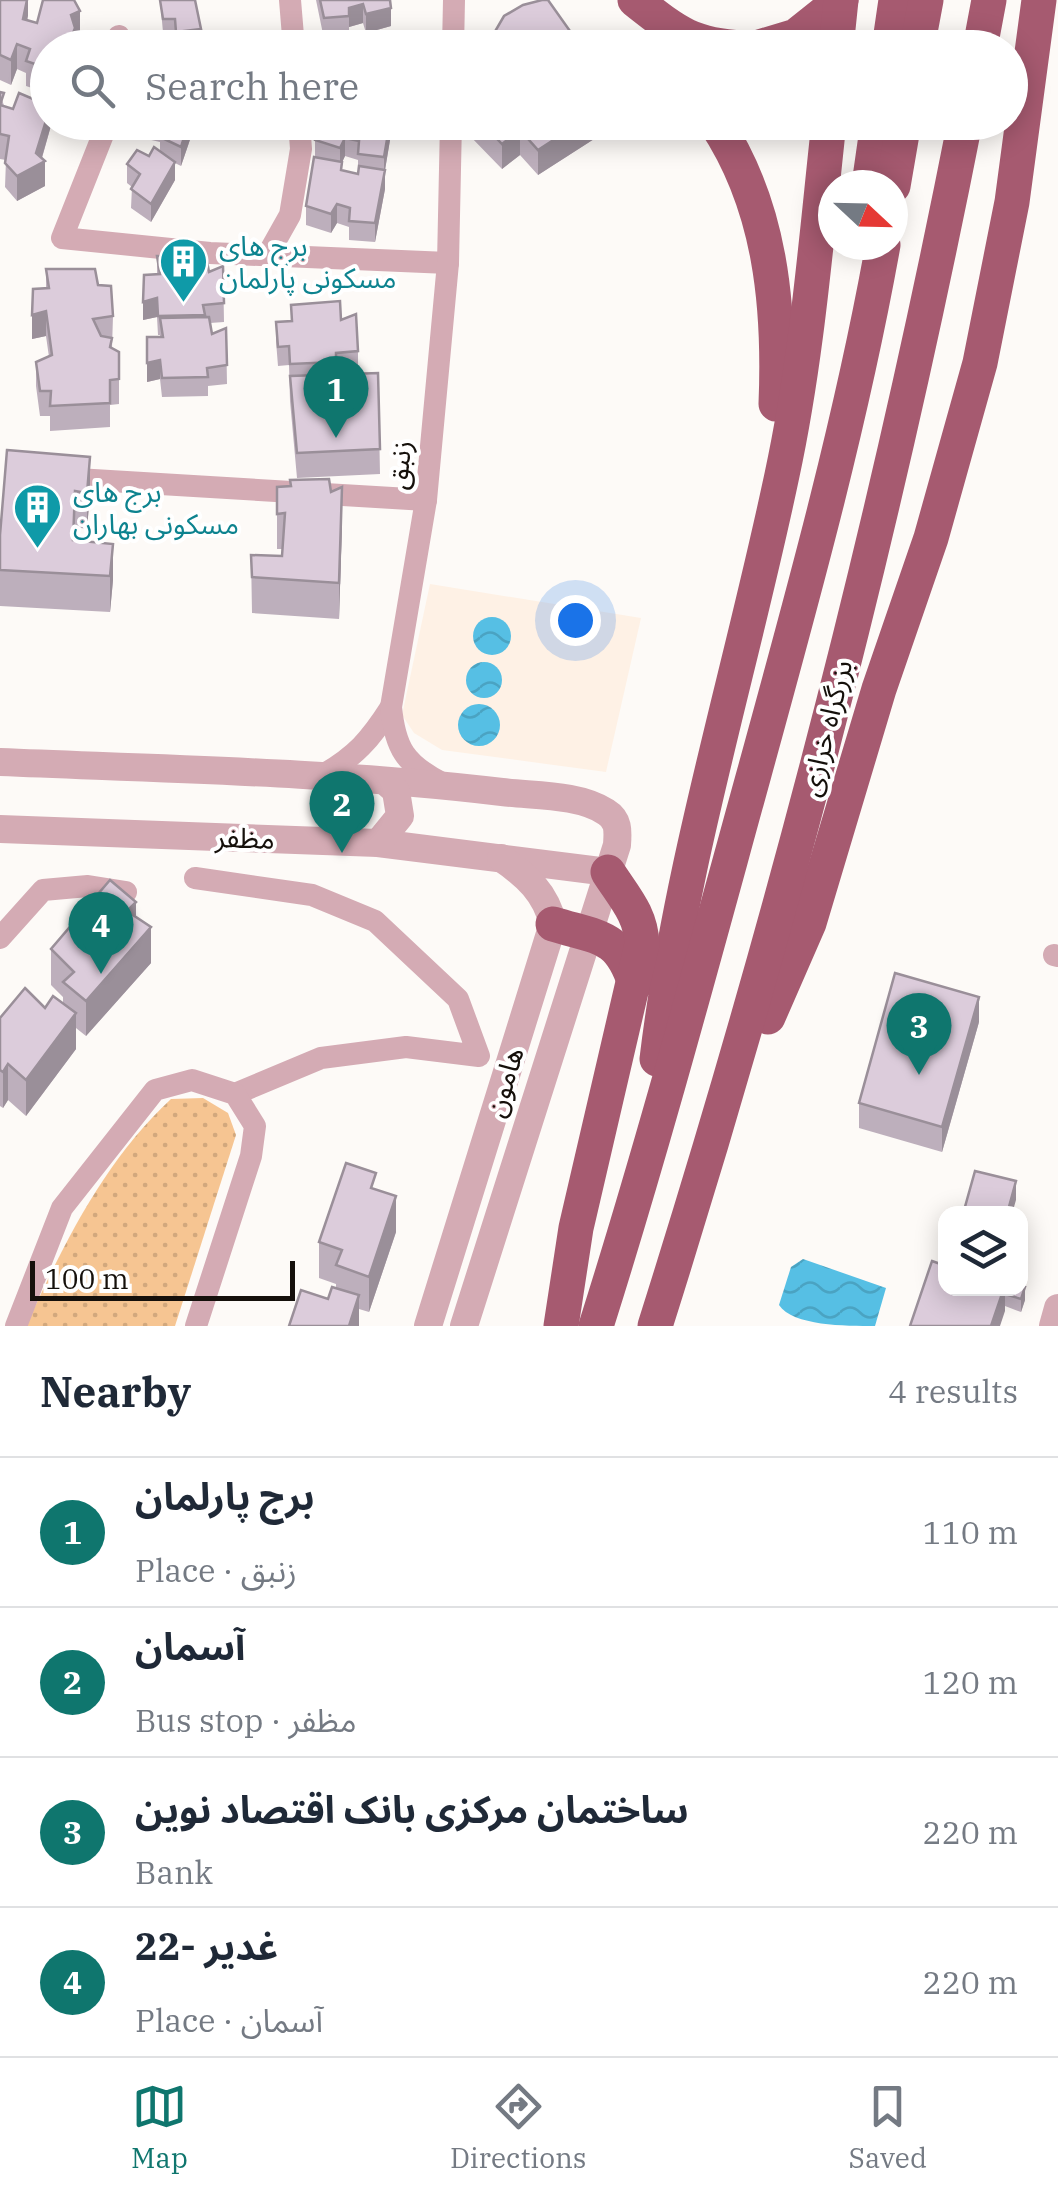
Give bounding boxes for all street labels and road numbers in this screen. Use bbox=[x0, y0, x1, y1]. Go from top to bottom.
street label: زنبق bbox=[378, 439, 419, 491]
street label: بزرگراه خرازی bbox=[791, 656, 860, 800]
street label: مظفر bbox=[214, 818, 275, 857]
street label: هامون bbox=[475, 1042, 532, 1121]

